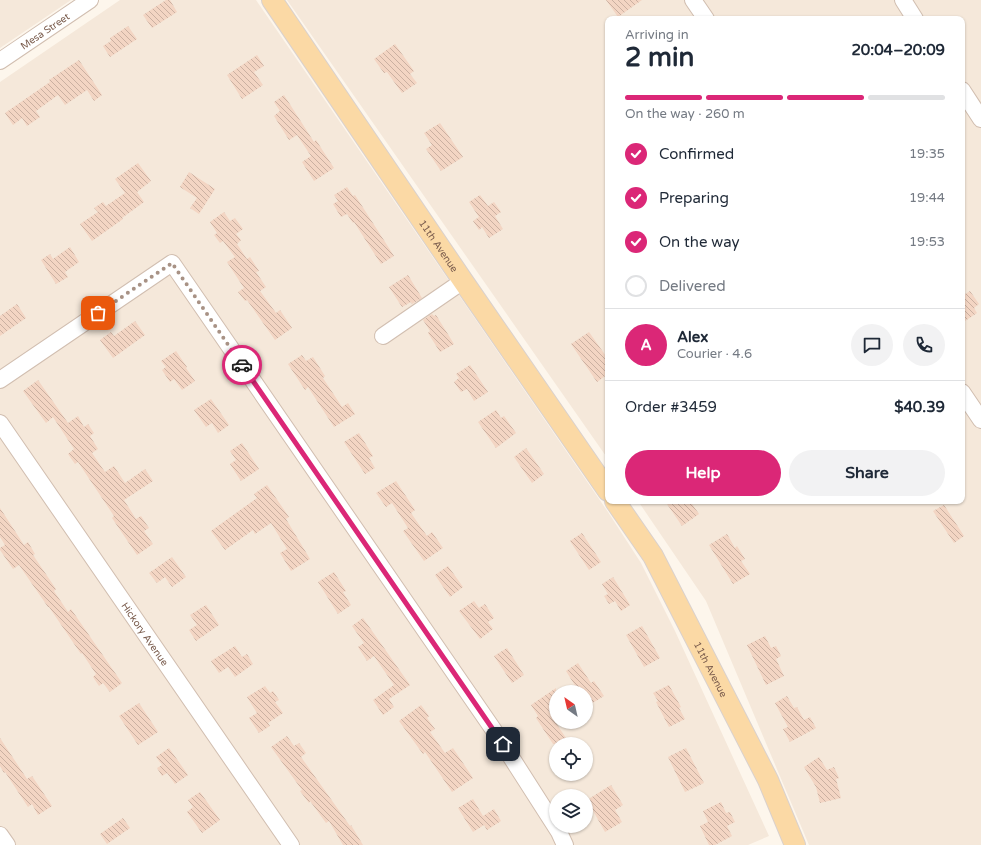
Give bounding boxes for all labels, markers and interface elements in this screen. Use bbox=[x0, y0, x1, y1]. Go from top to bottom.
street label: Mesa Street bbox=[18, 11, 72, 52]
text: Arriving in bbox=[625, 27, 689, 43]
text: 20:04–20:09 bbox=[851, 41, 945, 59]
text: 2 min bbox=[625, 42, 694, 73]
text: On the way · 260 m bbox=[625, 106, 745, 122]
icon: check bbox=[625, 143, 647, 165]
text: Confirmed bbox=[659, 145, 734, 163]
text: 19:35 bbox=[909, 146, 945, 162]
icon: check bbox=[625, 187, 647, 209]
text: Preparing bbox=[659, 189, 729, 207]
text: 19:44 bbox=[909, 190, 945, 206]
street label: 11th Avenue bbox=[416, 218, 460, 275]
icon: check bbox=[625, 231, 647, 253]
text: On the way bbox=[659, 233, 739, 251]
text: 19:53 bbox=[909, 234, 945, 250]
text: Delivered bbox=[659, 277, 726, 295]
pin bbox=[81, 296, 115, 330]
icon: bag bbox=[87, 302, 109, 324]
button: chat bbox=[851, 324, 893, 366]
button: phone bbox=[903, 324, 945, 366]
text: Alex bbox=[677, 328, 708, 346]
text: A bbox=[640, 336, 652, 354]
courier bbox=[222, 345, 262, 385]
text: Courier · 4.6 bbox=[677, 346, 752, 362]
icon: car bbox=[231, 354, 253, 376]
text: Order #3459 bbox=[625, 398, 717, 416]
text: $40.39 bbox=[894, 398, 945, 416]
button: Help bbox=[625, 450, 781, 496]
button: Share bbox=[789, 450, 945, 496]
street label: Hickory Avenue bbox=[118, 600, 171, 669]
street label: 11th Avenue bbox=[691, 640, 730, 700]
north arrow bbox=[549, 685, 593, 729]
map controls bbox=[549, 685, 593, 833]
pin bbox=[486, 727, 520, 761]
icon: home bbox=[492, 733, 514, 755]
button: locate bbox=[549, 737, 593, 781]
button: layers bbox=[549, 789, 593, 833]

